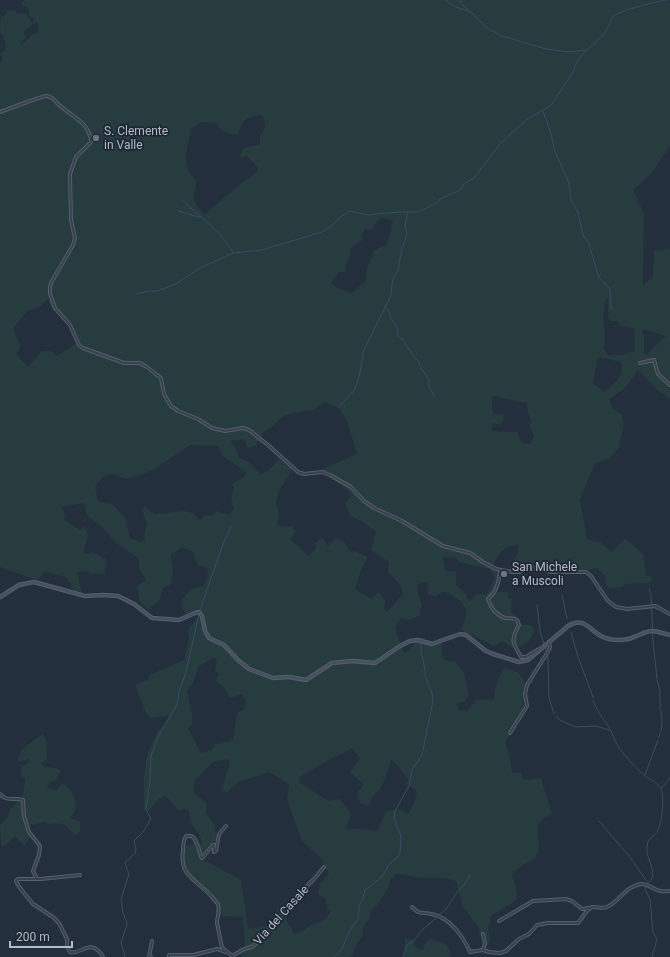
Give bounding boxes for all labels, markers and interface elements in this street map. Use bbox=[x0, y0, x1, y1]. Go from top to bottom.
place label: S. Clemente in Valle bbox=[104, 124, 168, 152]
marker: S. Clemente in Valle bbox=[91, 133, 101, 143]
place label: San Michele a Muscoli bbox=[512, 560, 577, 588]
marker: San Michele a Muscoli bbox=[499, 569, 509, 579]
street label: Via del Casale bbox=[251, 882, 311, 948]
scale bar bbox=[10, 923, 72, 949]
text: 200 m bbox=[16, 930, 50, 944]

